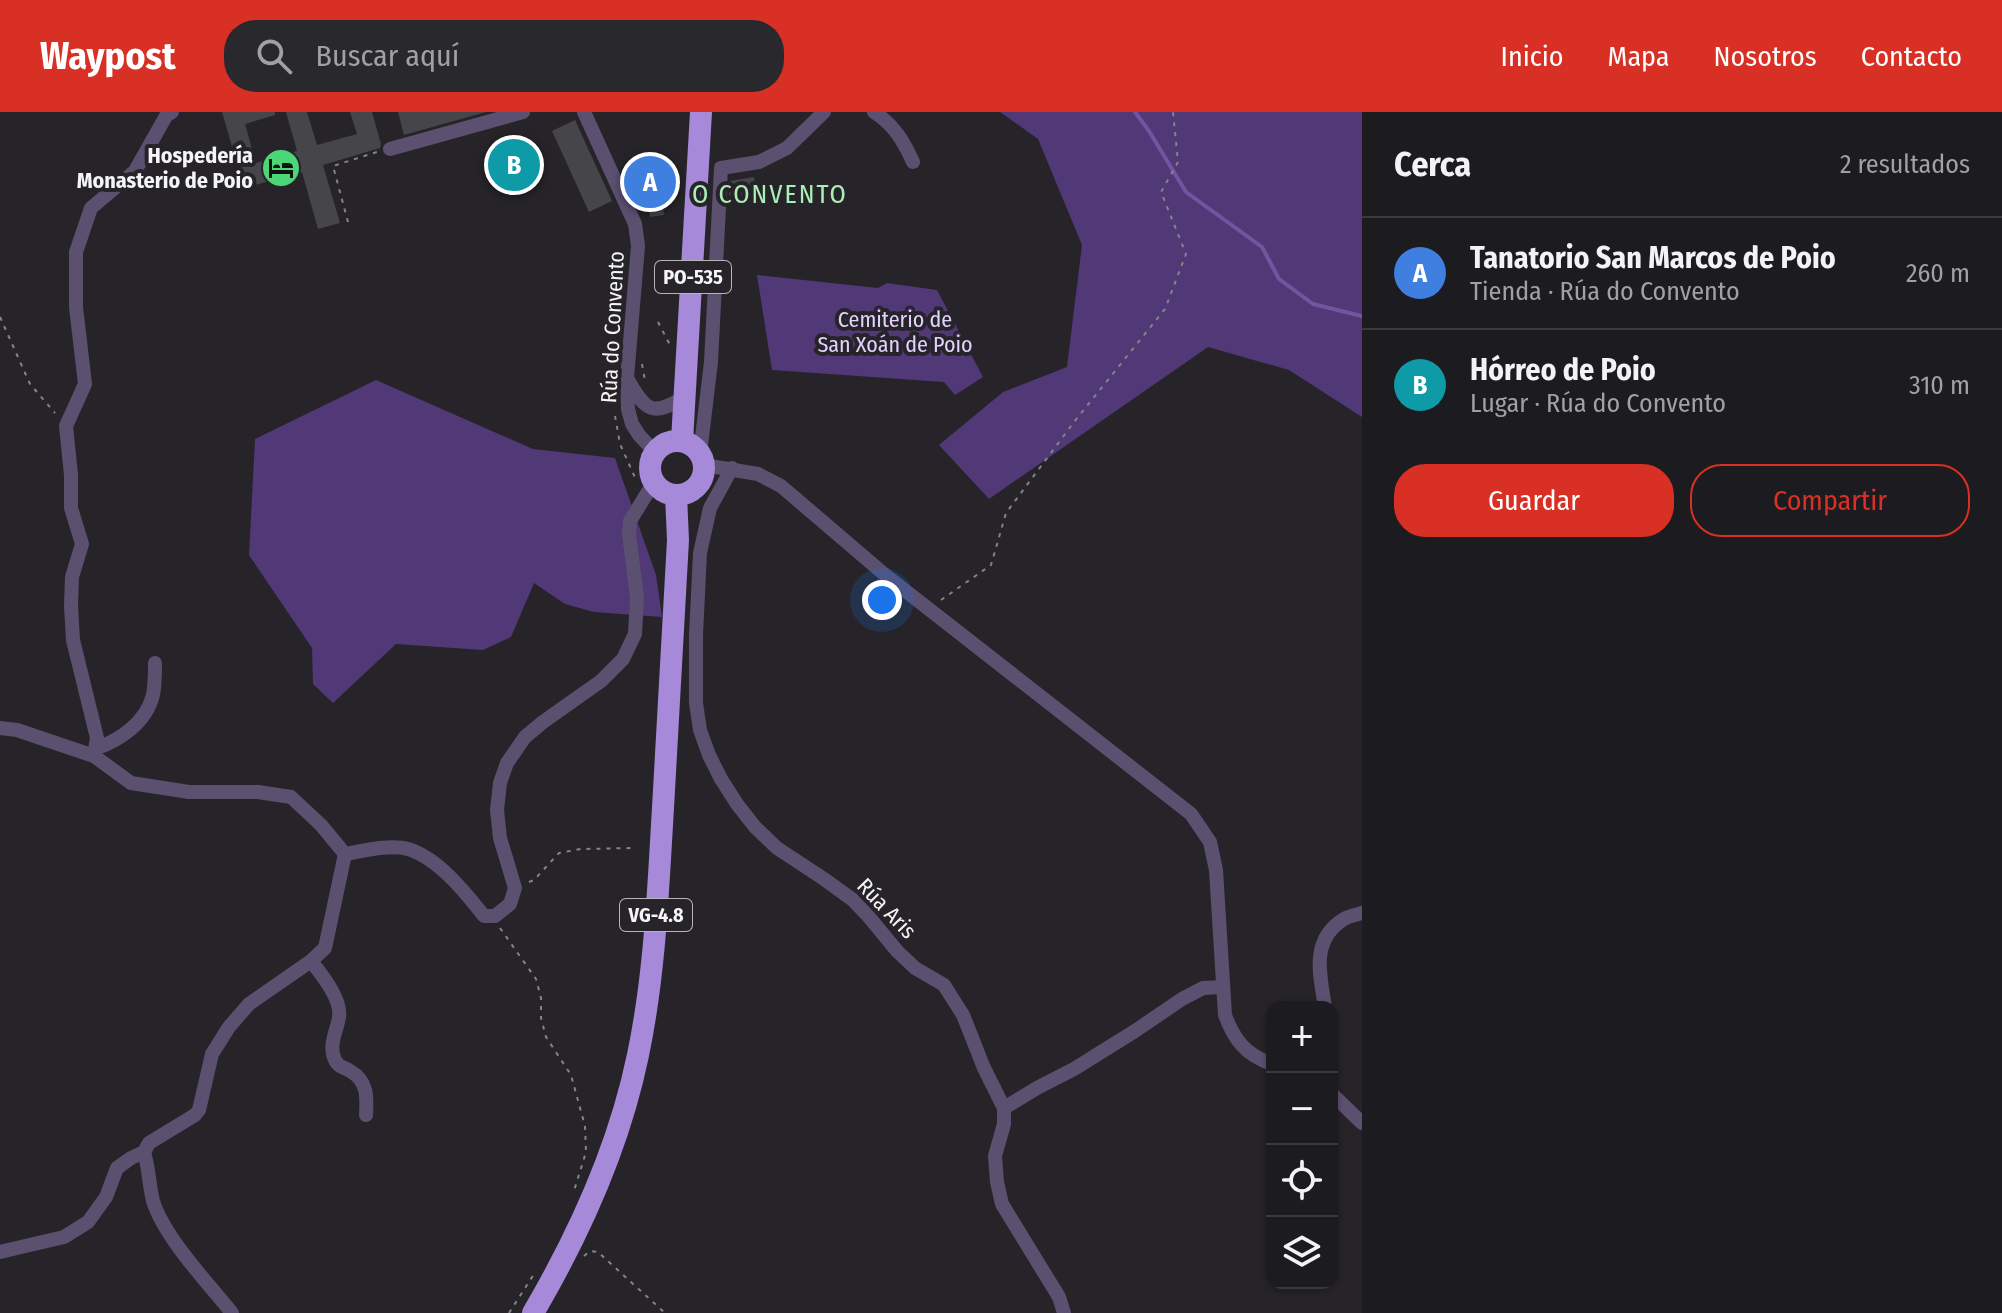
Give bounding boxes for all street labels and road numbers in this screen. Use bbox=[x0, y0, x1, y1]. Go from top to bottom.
street label: Rúa do Convento bbox=[595, 250, 630, 404]
road number: PO-535 bbox=[655, 261, 731, 293]
street label: Rúa Aris bbox=[851, 872, 922, 944]
road number: VG-4.8 bbox=[620, 899, 692, 931]

